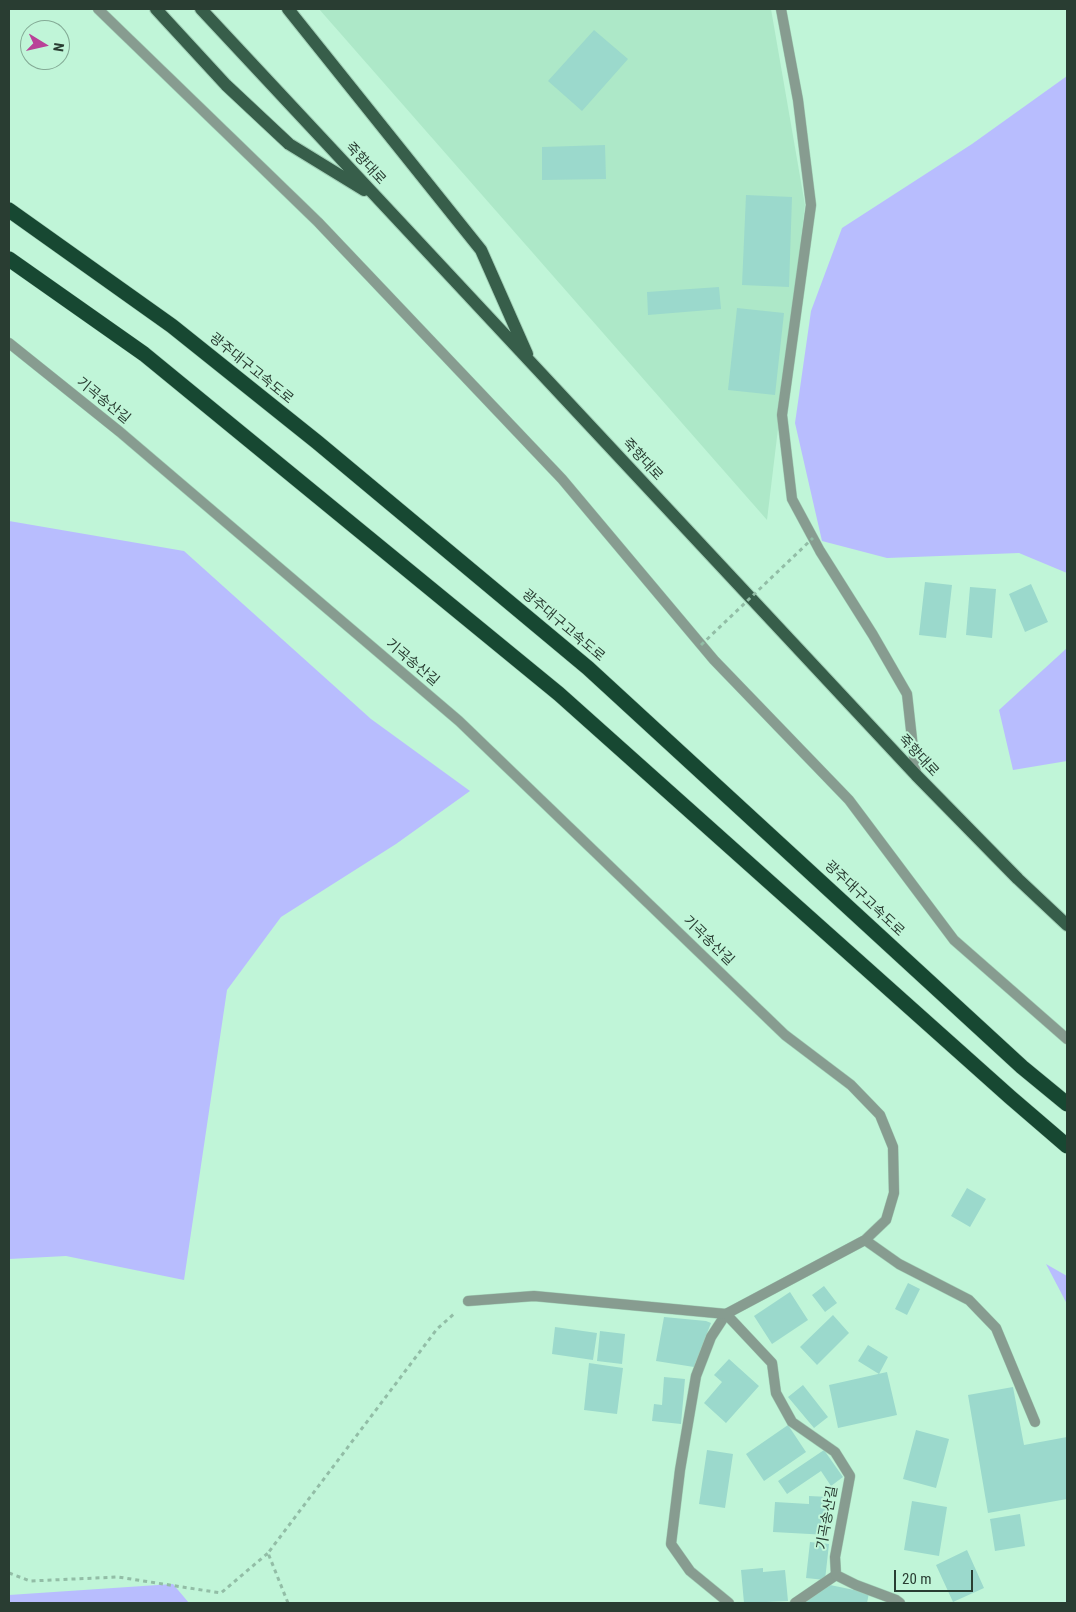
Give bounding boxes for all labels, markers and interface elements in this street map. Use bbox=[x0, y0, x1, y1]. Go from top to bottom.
north arrow bbox=[20, 20, 70, 70]
text: N bbox=[50, 42, 67, 53]
street label: 죽향대로 bbox=[341, 139, 389, 189]
street label: 광주대구고속도로 bbox=[206, 330, 296, 408]
street label: 기곡송산길 bbox=[73, 374, 133, 428]
street label: 죽향대로 bbox=[618, 435, 666, 485]
street label: 광주대구고속도로 bbox=[518, 586, 608, 666]
street label: 기곡송산길 bbox=[382, 636, 442, 690]
street label: 죽향대로 bbox=[894, 731, 942, 781]
street label: 광주대구고속도로 bbox=[821, 858, 907, 940]
street label: 기곡송산길 bbox=[679, 913, 737, 969]
street label: 기곡송산길 bbox=[814, 1485, 842, 1551]
scale bar bbox=[896, 1560, 975, 1592]
text: 20 m bbox=[902, 1570, 932, 1588]

